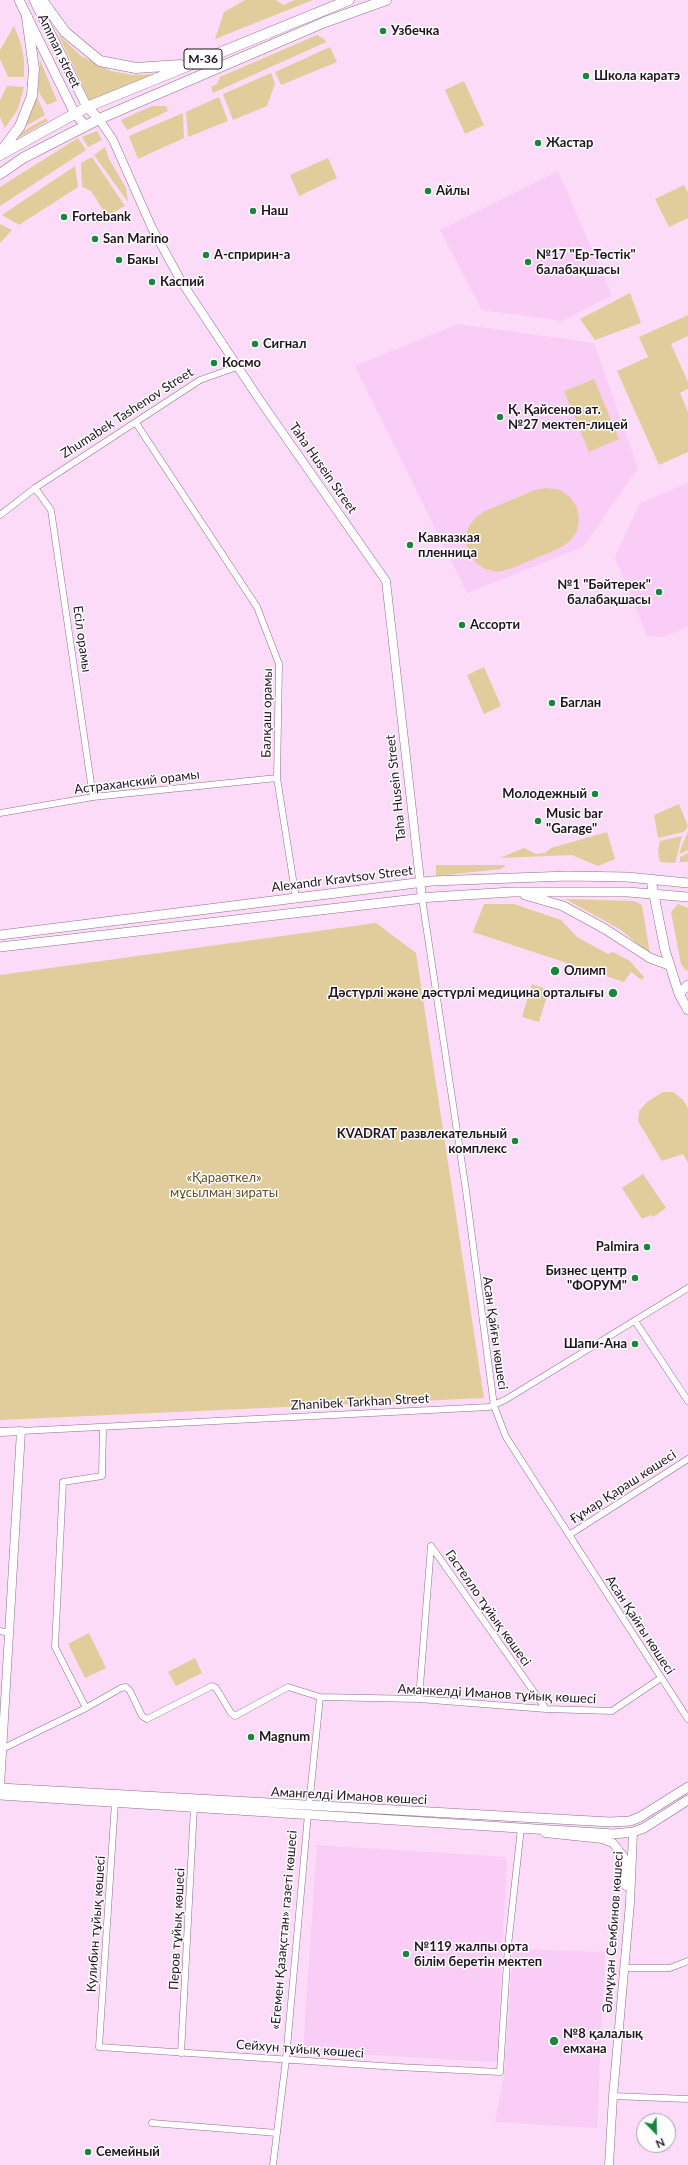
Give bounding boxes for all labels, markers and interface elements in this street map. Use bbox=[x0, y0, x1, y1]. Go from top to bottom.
street label: Amman street bbox=[34, 11, 84, 91]
place label: Узбечка bbox=[391, 23, 439, 39]
marker: Узбечка bbox=[378, 26, 388, 36]
road number: M-36 bbox=[184, 49, 222, 69]
place label: Школа каратэ bbox=[594, 68, 680, 84]
marker: Школа каратэ bbox=[581, 71, 591, 81]
place label: Жастар bbox=[546, 135, 593, 151]
marker: Жастар bbox=[533, 138, 543, 148]
place label: Айлы bbox=[436, 183, 470, 199]
marker: Айлы bbox=[423, 186, 433, 196]
place label: Наш bbox=[261, 203, 288, 219]
marker: Наш bbox=[248, 206, 258, 216]
place label: Fortebank bbox=[72, 209, 131, 225]
marker: Fortebank bbox=[59, 212, 69, 222]
place label: San Marino bbox=[103, 231, 169, 247]
marker: San Marino bbox=[90, 234, 100, 244]
place label: А-спририн-а bbox=[214, 247, 290, 263]
place label: №17 "Ер-Төстік" балабақшасы bbox=[536, 247, 636, 278]
marker: А-спририн-а bbox=[201, 250, 211, 260]
place label: Бакы bbox=[127, 252, 158, 268]
marker: Бакы bbox=[114, 255, 124, 265]
marker: №17 "Ер-Төстік" балабақшасы bbox=[523, 257, 533, 267]
place label: Каспий bbox=[160, 274, 204, 290]
marker: Каспий bbox=[147, 277, 157, 287]
place label: Сигнал bbox=[263, 336, 306, 352]
marker: Сигнал bbox=[250, 339, 260, 349]
place label: Космо bbox=[222, 355, 261, 371]
marker: Космо bbox=[209, 358, 219, 368]
street label: Zhumabek Tashenov Street bbox=[58, 364, 196, 462]
place label: Қ. Қайсенов ат. №27 мектеп-лицей bbox=[508, 402, 628, 433]
marker: Қ. Қайсенов ат. №27 мектеп-лицей bbox=[495, 412, 505, 422]
street label: Taha Husein Street bbox=[286, 420, 360, 516]
place label: Кавказкая пленница bbox=[418, 530, 480, 561]
marker: Кавказкая пленница bbox=[405, 540, 415, 550]
place label: №1 "Бәйтерек" балабақшасы bbox=[557, 577, 651, 608]
marker: №1 "Бәйтерек" балабақшасы bbox=[654, 587, 664, 597]
street label: Есіл орамы bbox=[70, 605, 94, 673]
place label: Ассорти bbox=[470, 617, 520, 633]
marker: Ассорти bbox=[457, 620, 467, 630]
street label: Балқаш орамы bbox=[258, 668, 276, 758]
place label: Баглан bbox=[560, 695, 601, 711]
marker: Баглан bbox=[547, 698, 557, 708]
street label: Taha Husein Street bbox=[383, 734, 409, 842]
street label: Астраханский орамы bbox=[73, 767, 201, 797]
place label: Молодежный bbox=[502, 786, 587, 802]
marker: Молодежный bbox=[590, 789, 600, 799]
place label: Music bar "Garage" bbox=[546, 806, 603, 837]
marker: Music bar "Garage" bbox=[533, 816, 543, 826]
street label: Alexandr Kravtsov Street bbox=[270, 863, 414, 895]
place label: Олимп bbox=[564, 963, 606, 979]
marker: Олимп bbox=[549, 965, 561, 977]
place label: Дәстүрлі және дәстүрлі медицина орталығы bbox=[328, 985, 604, 1001]
marker: Дәстүрлі және дәстүрлі медицина орталығы bbox=[607, 987, 619, 999]
place label: KVADRAT развлекательный комплекс bbox=[337, 1126, 507, 1157]
marker: KVADRAT развлекательный комплекс bbox=[510, 1136, 520, 1146]
park label: «Қараөткел» мұсылман зираты bbox=[170, 1170, 278, 1201]
place label: Palmira bbox=[596, 1239, 639, 1255]
marker: Palmira bbox=[642, 1242, 652, 1252]
place label: Бизнес центр "ФОРУМ" bbox=[545, 1263, 627, 1294]
marker: Бизнес центр "ФОРУМ" bbox=[630, 1273, 640, 1283]
street label: Асан Қайғы көшесі bbox=[479, 1275, 511, 1391]
place label: Шапи-Ана bbox=[564, 1336, 627, 1352]
marker: Шапи-Ана bbox=[630, 1339, 640, 1349]
street label: Zhanibek Tarkhan Street bbox=[290, 1391, 430, 1413]
street label: Ғұмар Қараш көшесі bbox=[567, 1447, 679, 1527]
street label: Гастелло тұйық көшесі bbox=[442, 1547, 534, 1669]
street label: Асан Қайғы көшесі bbox=[602, 1573, 678, 1677]
street label: Аманкелді Иманов тұйық көшесі bbox=[397, 1681, 597, 1707]
place label: Magnum bbox=[259, 1729, 310, 1745]
marker: Magnum bbox=[246, 1732, 256, 1742]
street label: Амангелді Иманов көшесі bbox=[271, 1784, 427, 1808]
street label: «Егемен Қазақстан» газеті көшесі bbox=[268, 1830, 300, 2030]
street label: Әлмұқан Сембинов көшесі bbox=[600, 1851, 626, 2013]
street label: Кулибин тұйық көшесі bbox=[83, 1855, 109, 1993]
street label: Перов тұйық көшесі bbox=[166, 1868, 188, 1990]
place label: №119 жалпы орта білім беретін мектеп bbox=[414, 1939, 542, 1970]
marker: №119 жалпы орта білім беретін мектеп bbox=[401, 1949, 411, 1959]
place label: №8 қалалық емхана bbox=[563, 2026, 643, 2057]
marker: №8 қалалық емхана bbox=[548, 2035, 560, 2047]
street label: Сейхун тұйық көшесі bbox=[235, 2037, 365, 2061]
north arrow bbox=[636, 2113, 676, 2153]
text: N bbox=[654, 2136, 667, 2151]
place label: Семейный bbox=[96, 2144, 160, 2160]
marker: Семейный bbox=[83, 2147, 93, 2157]

